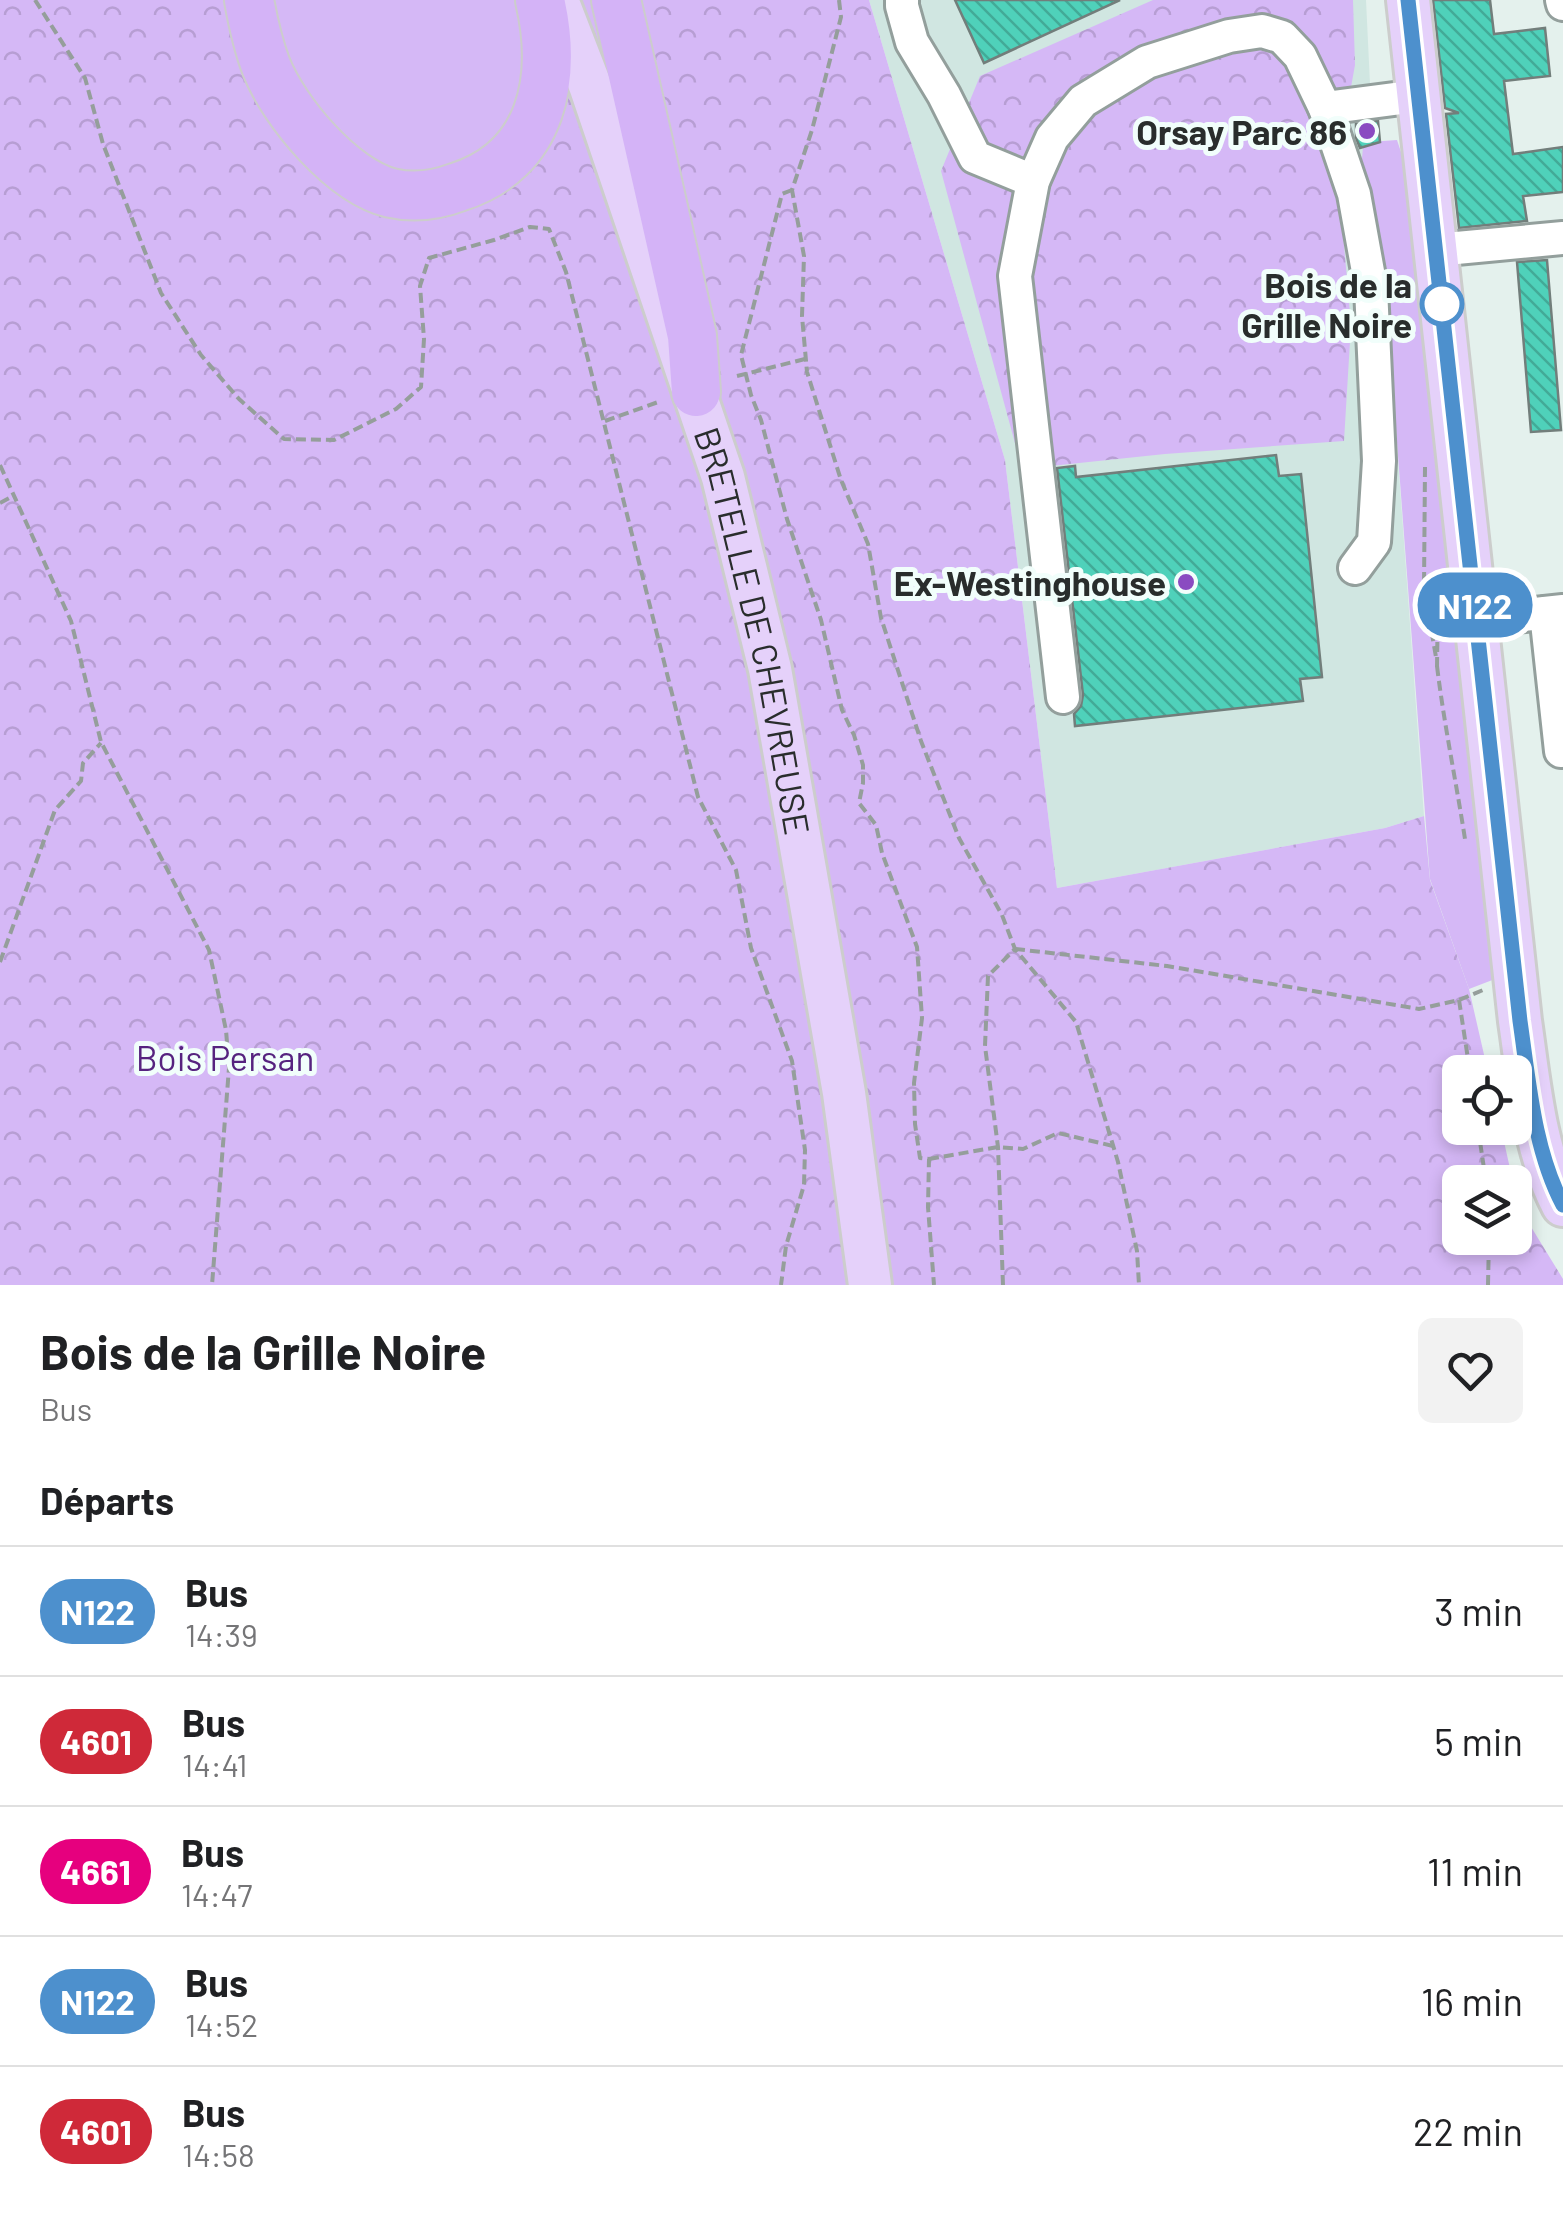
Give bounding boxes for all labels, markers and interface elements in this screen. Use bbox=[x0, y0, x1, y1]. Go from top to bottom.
place label: Orsay Parc 86 bbox=[1136, 110, 1347, 152]
marker: Orsay Parc 86 bbox=[1356, 120, 1378, 142]
place label: Bois de la Grille Noire bbox=[1241, 263, 1412, 345]
marker: Bois de la Grille Noire bbox=[1421, 283, 1463, 325]
street label: BRETELLE DE CHEVREUSE bbox=[687, 421, 820, 838]
place label: Ex-Westinghouse bbox=[894, 561, 1166, 603]
marker: Ex-Westinghouse bbox=[1175, 571, 1197, 593]
line badge: N122 bbox=[1405, 572, 1545, 638]
text: N122 bbox=[1438, 584, 1512, 626]
park label: Bois Persan bbox=[136, 1036, 314, 1078]
map controls bbox=[1442, 1055, 1532, 1255]
button: locate bbox=[1442, 1055, 1532, 1145]
button: layers bbox=[1442, 1165, 1532, 1255]
button: heart bbox=[1418, 1318, 1523, 1423]
text: Bois de la Grille Noire bbox=[40, 1322, 486, 1380]
text: Bus bbox=[40, 1389, 92, 1427]
text: Départs bbox=[40, 1477, 174, 1523]
text: Bus bbox=[185, 1569, 248, 1615]
text: 3 min bbox=[1434, 1588, 1523, 1634]
text: N122 bbox=[60, 1590, 135, 1632]
text: 14:39 bbox=[185, 1615, 258, 1653]
text: Bus bbox=[182, 1699, 245, 1745]
text: 5 min bbox=[1434, 1718, 1523, 1764]
text: 4601 bbox=[60, 1720, 132, 1762]
text: 14:41 bbox=[182, 1745, 248, 1783]
text: Bus bbox=[181, 1829, 244, 1875]
text: 11 min bbox=[1427, 1848, 1523, 1894]
text: 4661 bbox=[60, 1850, 131, 1892]
text: 14:47 bbox=[181, 1875, 252, 1913]
text: Bus bbox=[185, 1959, 248, 2005]
text: 16 min bbox=[1421, 1978, 1523, 2024]
text: N122 bbox=[60, 1980, 135, 2022]
text: 14:52 bbox=[185, 2005, 258, 2043]
text: Bus bbox=[182, 2089, 245, 2135]
text: 22 min bbox=[1413, 2108, 1523, 2154]
text: 4601 bbox=[60, 2110, 132, 2152]
text: 14:58 bbox=[182, 2135, 255, 2173]

